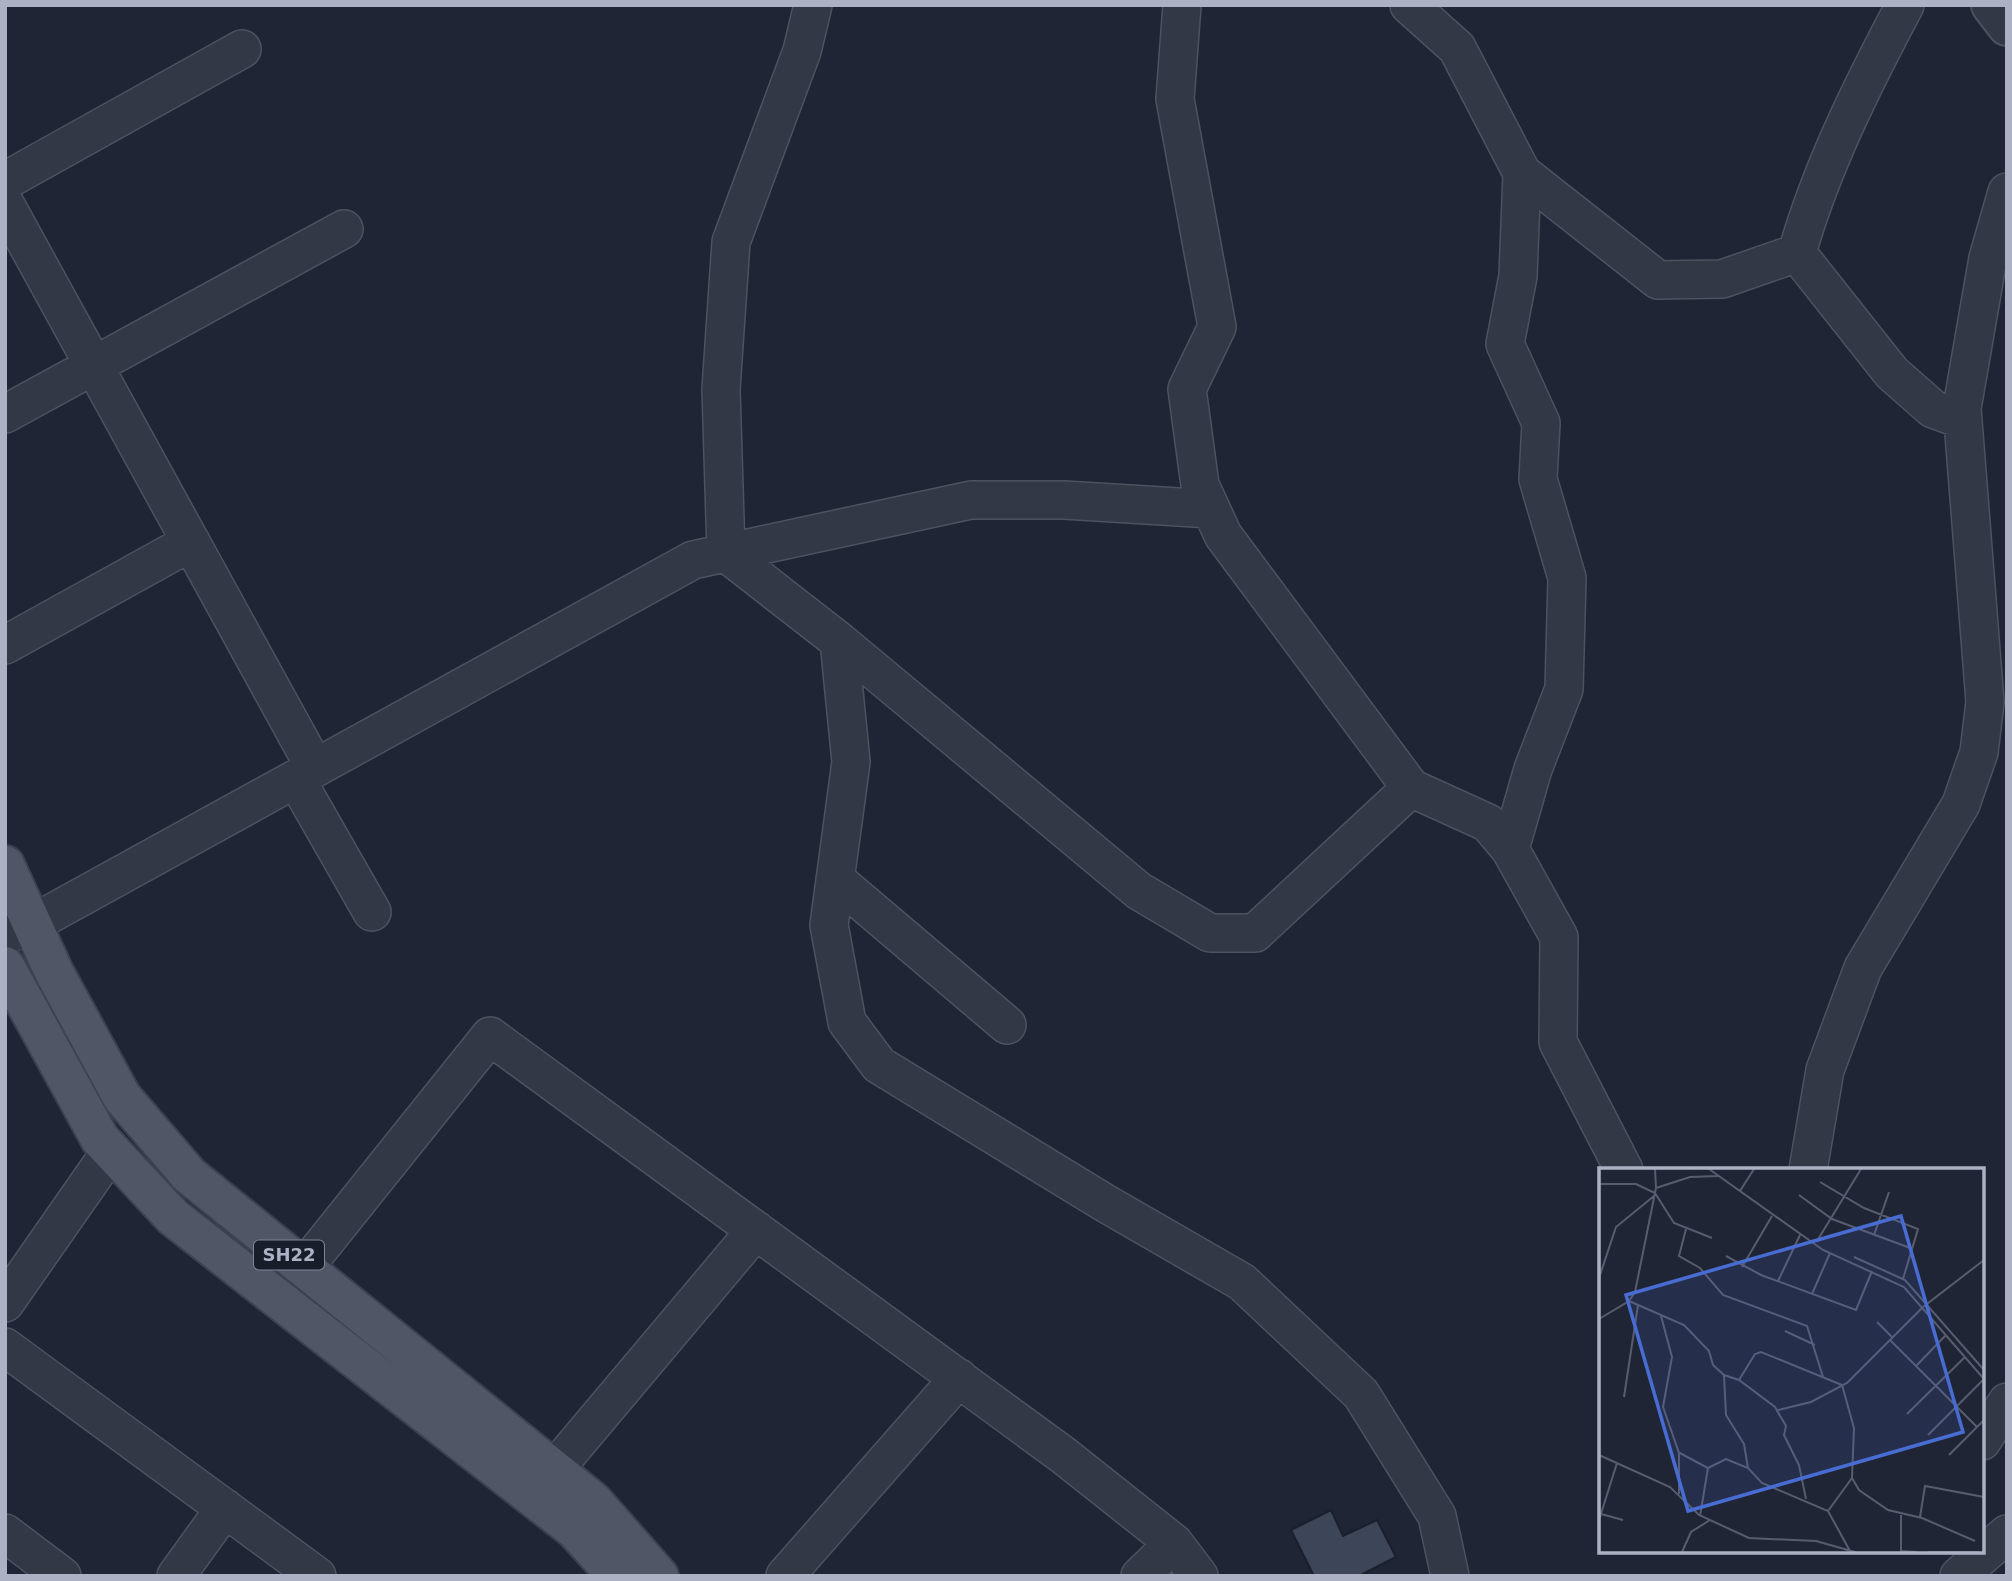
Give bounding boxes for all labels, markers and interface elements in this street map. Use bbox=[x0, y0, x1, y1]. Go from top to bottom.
inset map bbox=[1599, 1168, 1984, 1553]
road number: SH22 bbox=[254, 1240, 324, 1270]

